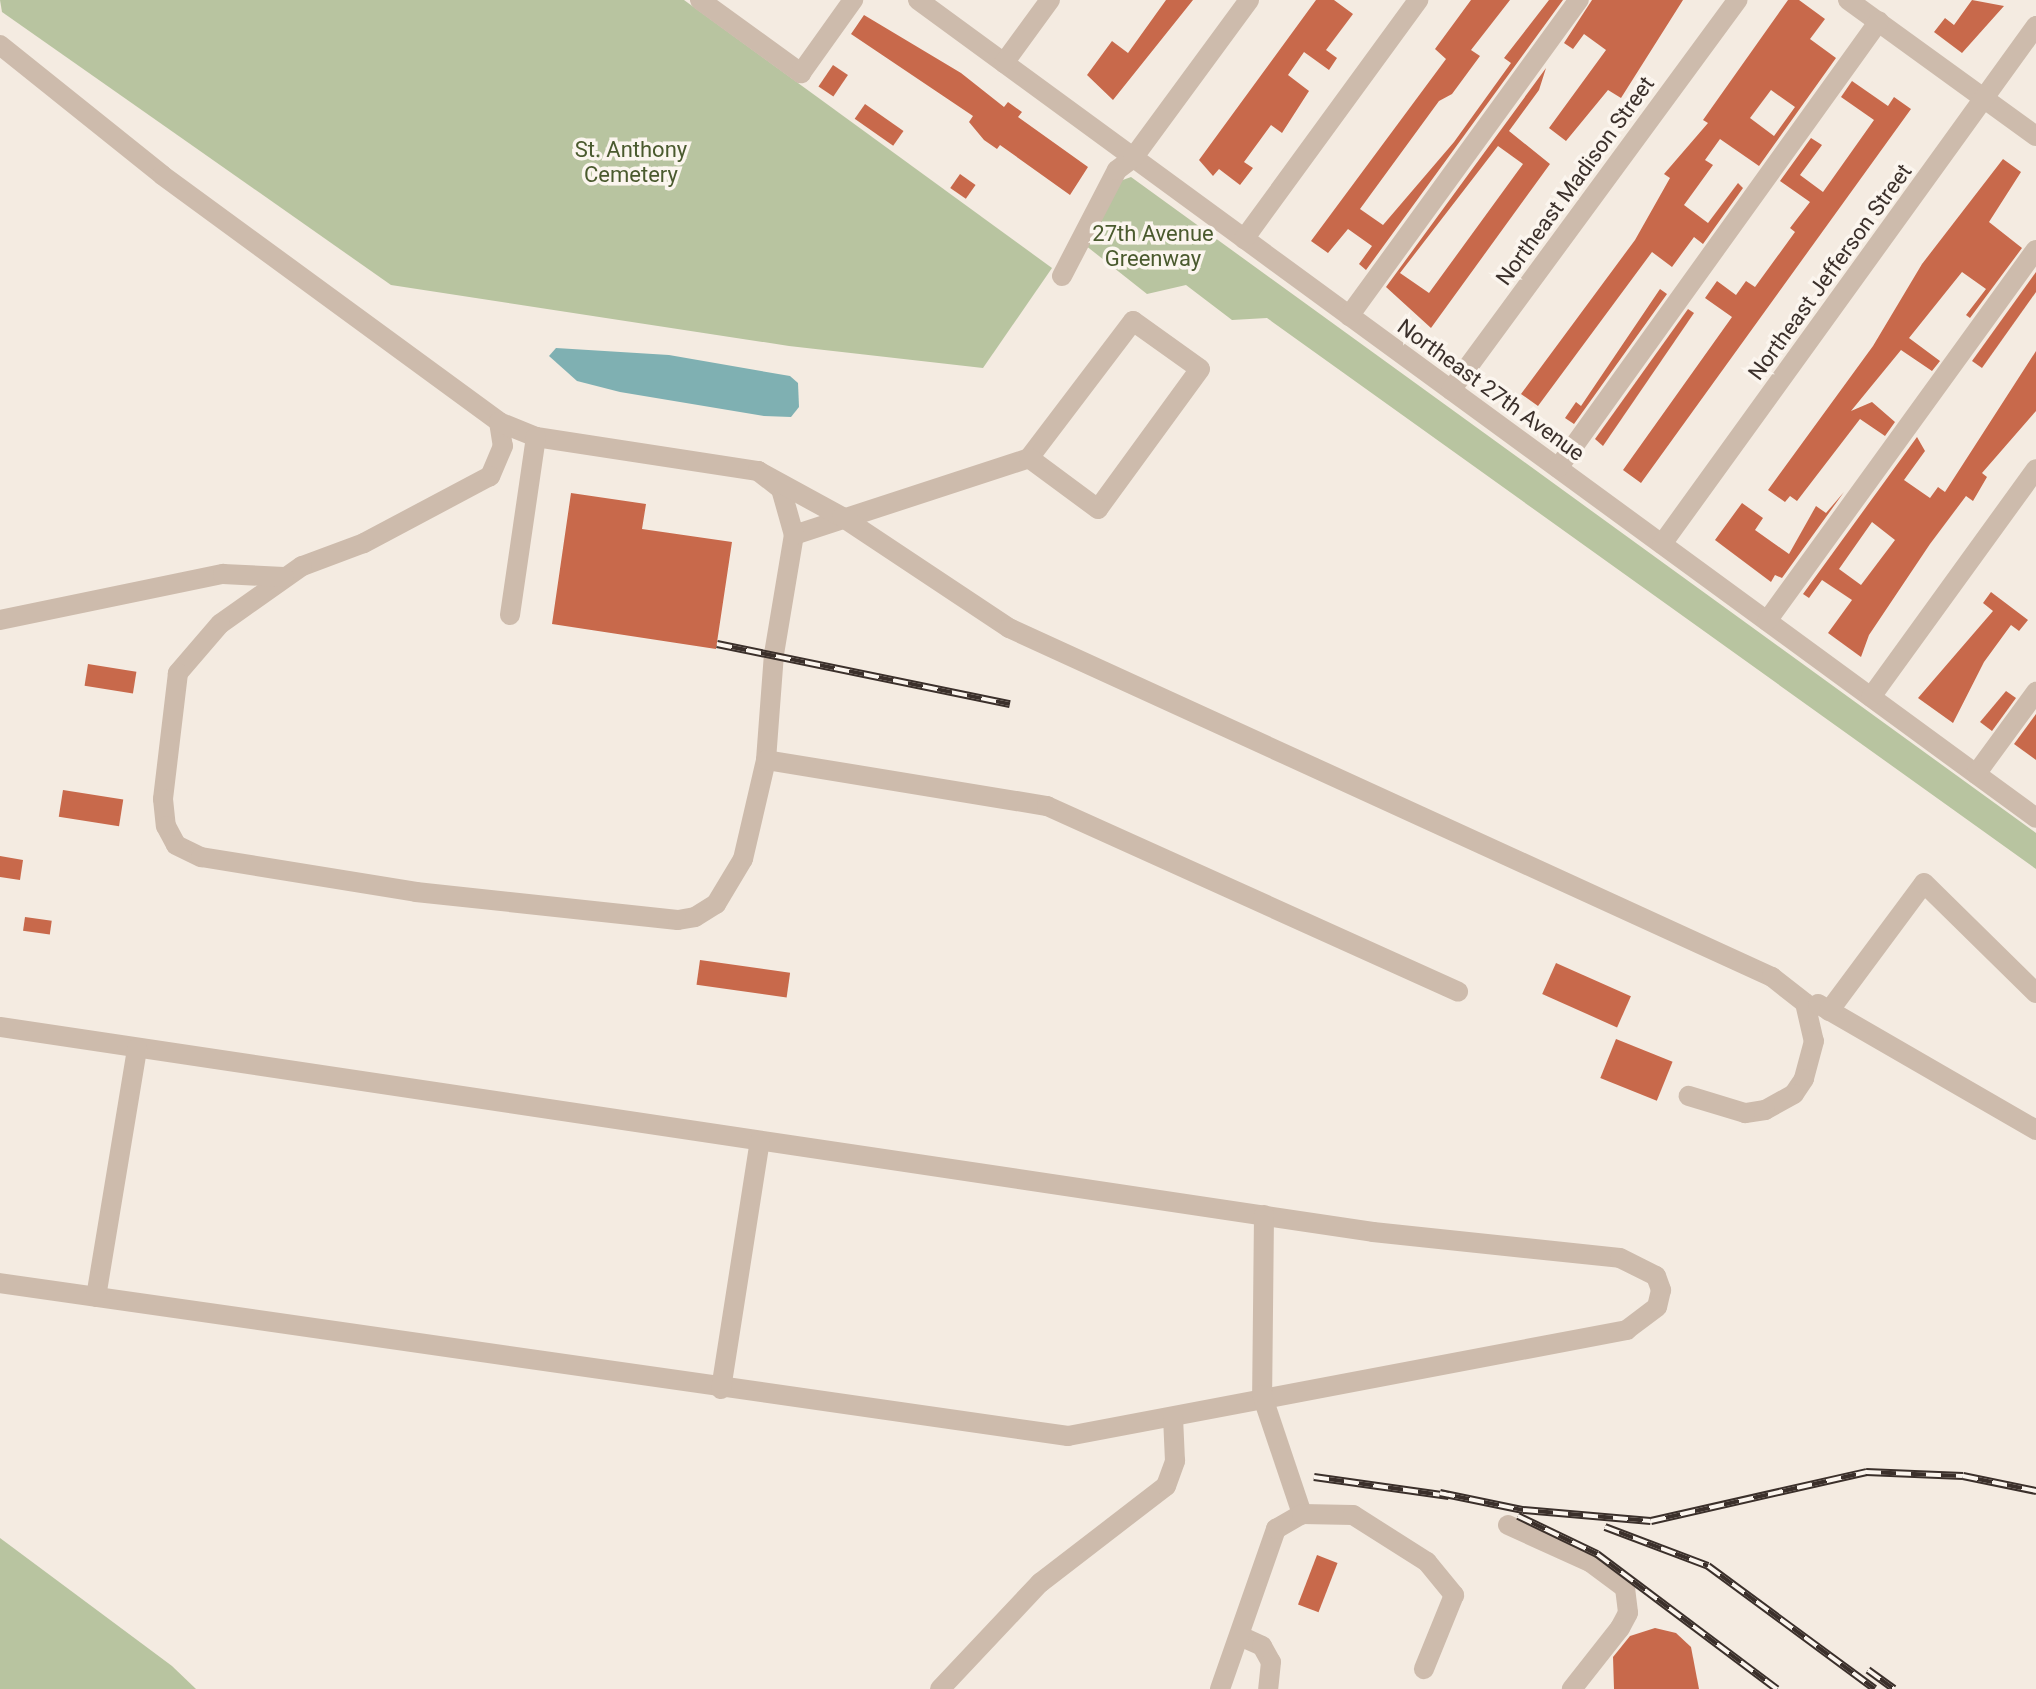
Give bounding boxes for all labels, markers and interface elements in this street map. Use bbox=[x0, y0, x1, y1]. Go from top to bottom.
street label: Northeast Madison Street bbox=[1490, 71, 1660, 291]
park label: St. Anthony Cemetery bbox=[575, 136, 687, 188]
street label: Northeast Jefferson Street bbox=[1743, 159, 1917, 385]
park label: 27th Avenue Greenway bbox=[1092, 220, 1214, 272]
street label: Northeast 27th Avenue bbox=[1392, 313, 1590, 467]

